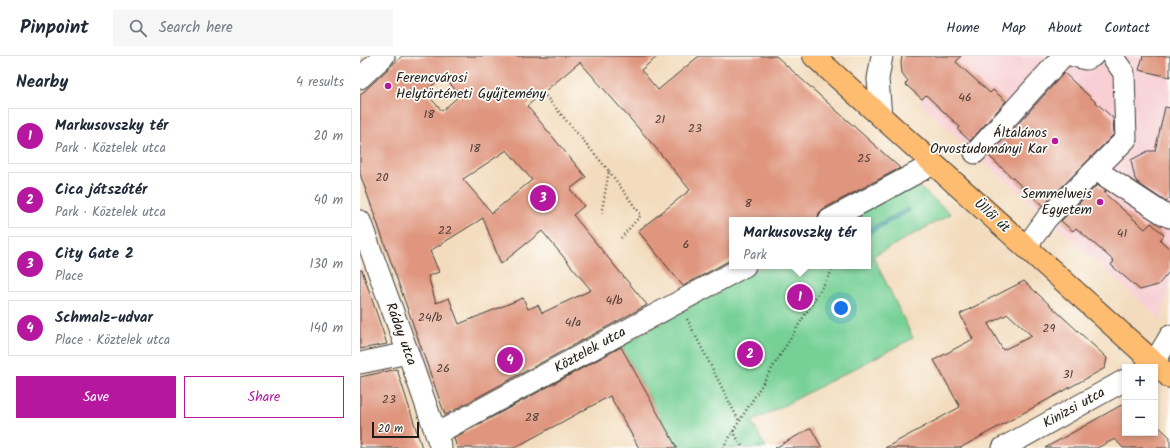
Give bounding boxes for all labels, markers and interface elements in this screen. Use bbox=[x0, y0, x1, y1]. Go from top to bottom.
search box bbox=[113, 10, 393, 46]
text: Pinpoint bbox=[20, 13, 89, 43]
text: Search here bbox=[159, 16, 233, 40]
icon: search bbox=[127, 17, 149, 39]
text: Home bbox=[946, 17, 980, 39]
text: Map bbox=[1002, 17, 1026, 39]
text: About bbox=[1048, 17, 1082, 39]
text: Contact bbox=[1104, 17, 1150, 39]
place label: Ferencvárosi Helytörténeti Gyűjtemény bbox=[396, 67, 547, 105]
text: Nearby bbox=[16, 69, 68, 96]
text: 4 results bbox=[296, 72, 344, 93]
marker: Ferencvárosi Helytörténeti Gyűjtemény bbox=[383, 81, 393, 91]
house number: 46 bbox=[958, 88, 972, 107]
house number: 18 bbox=[424, 105, 435, 124]
house number: 21 bbox=[655, 110, 666, 129]
text: Markusovszky tér bbox=[55, 114, 168, 138]
house number: 23 bbox=[688, 119, 702, 138]
place label: Általános Orvostudományi Kar bbox=[930, 122, 1048, 160]
text: 1 bbox=[28, 126, 32, 147]
text: 20 m bbox=[313, 126, 343, 147]
marker: Általános Orvostudományi Kar bbox=[1050, 136, 1060, 146]
text: Park · Köztelek utca bbox=[55, 138, 166, 159]
house number: 18 bbox=[470, 139, 481, 158]
house number: 25 bbox=[857, 149, 872, 168]
house number: 20 bbox=[376, 168, 388, 187]
text: Cica játszótér bbox=[55, 178, 147, 202]
pin: 3 bbox=[530, 183, 556, 213]
place label: Semmelweis Egyetem bbox=[1021, 183, 1092, 221]
text: 2 bbox=[26, 190, 34, 211]
text: 40 m bbox=[314, 190, 343, 211]
house number: 8 bbox=[744, 194, 752, 213]
street label: Üllői út bbox=[969, 194, 1016, 239]
marker: Semmelweis Egyetem bbox=[1095, 197, 1105, 207]
text: Park · Köztelek utca bbox=[55, 202, 166, 223]
popup bbox=[729, 217, 871, 269]
house number: 22 bbox=[438, 221, 452, 240]
text: Markusovszky tér bbox=[743, 221, 857, 245]
house number: 41 bbox=[1117, 224, 1127, 243]
house number: 6 bbox=[683, 235, 689, 254]
text: City Gate 2 bbox=[55, 242, 134, 266]
text: Park bbox=[743, 245, 767, 266]
text: 3 bbox=[26, 254, 34, 275]
text: 130 m bbox=[309, 254, 343, 275]
text: Place bbox=[55, 266, 83, 287]
pin: 1 bbox=[787, 282, 813, 312]
house number: 4/b bbox=[605, 291, 623, 310]
your location bbox=[831, 298, 851, 318]
street label: Ráday utca bbox=[379, 299, 423, 369]
text: Schmalz-udvar bbox=[55, 306, 153, 330]
house number: 24/b bbox=[418, 308, 443, 327]
house number: 4/a bbox=[565, 313, 582, 332]
text: 4 bbox=[26, 318, 34, 339]
text: 140 m bbox=[310, 318, 343, 339]
house number: 29 bbox=[1043, 319, 1056, 338]
street label: Köztelek utca bbox=[550, 321, 630, 379]
text: Place · Köztelek utca bbox=[55, 330, 170, 351]
pin: 2 bbox=[737, 339, 763, 369]
pin: 4 bbox=[497, 345, 523, 375]
house number: 26 bbox=[436, 359, 450, 378]
map controls bbox=[1122, 364, 1158, 436]
button: + bbox=[1122, 364, 1158, 400]
house number: 31 bbox=[1063, 365, 1074, 384]
button: Save bbox=[16, 376, 176, 418]
button: Share bbox=[184, 376, 344, 418]
street label: Kinizsi utca bbox=[1039, 382, 1109, 434]
house number: 23 bbox=[382, 390, 396, 409]
button: − bbox=[1122, 400, 1158, 436]
house number: 28 bbox=[525, 408, 540, 427]
scale bar bbox=[372, 420, 419, 439]
text: 20 m bbox=[378, 420, 403, 438]

